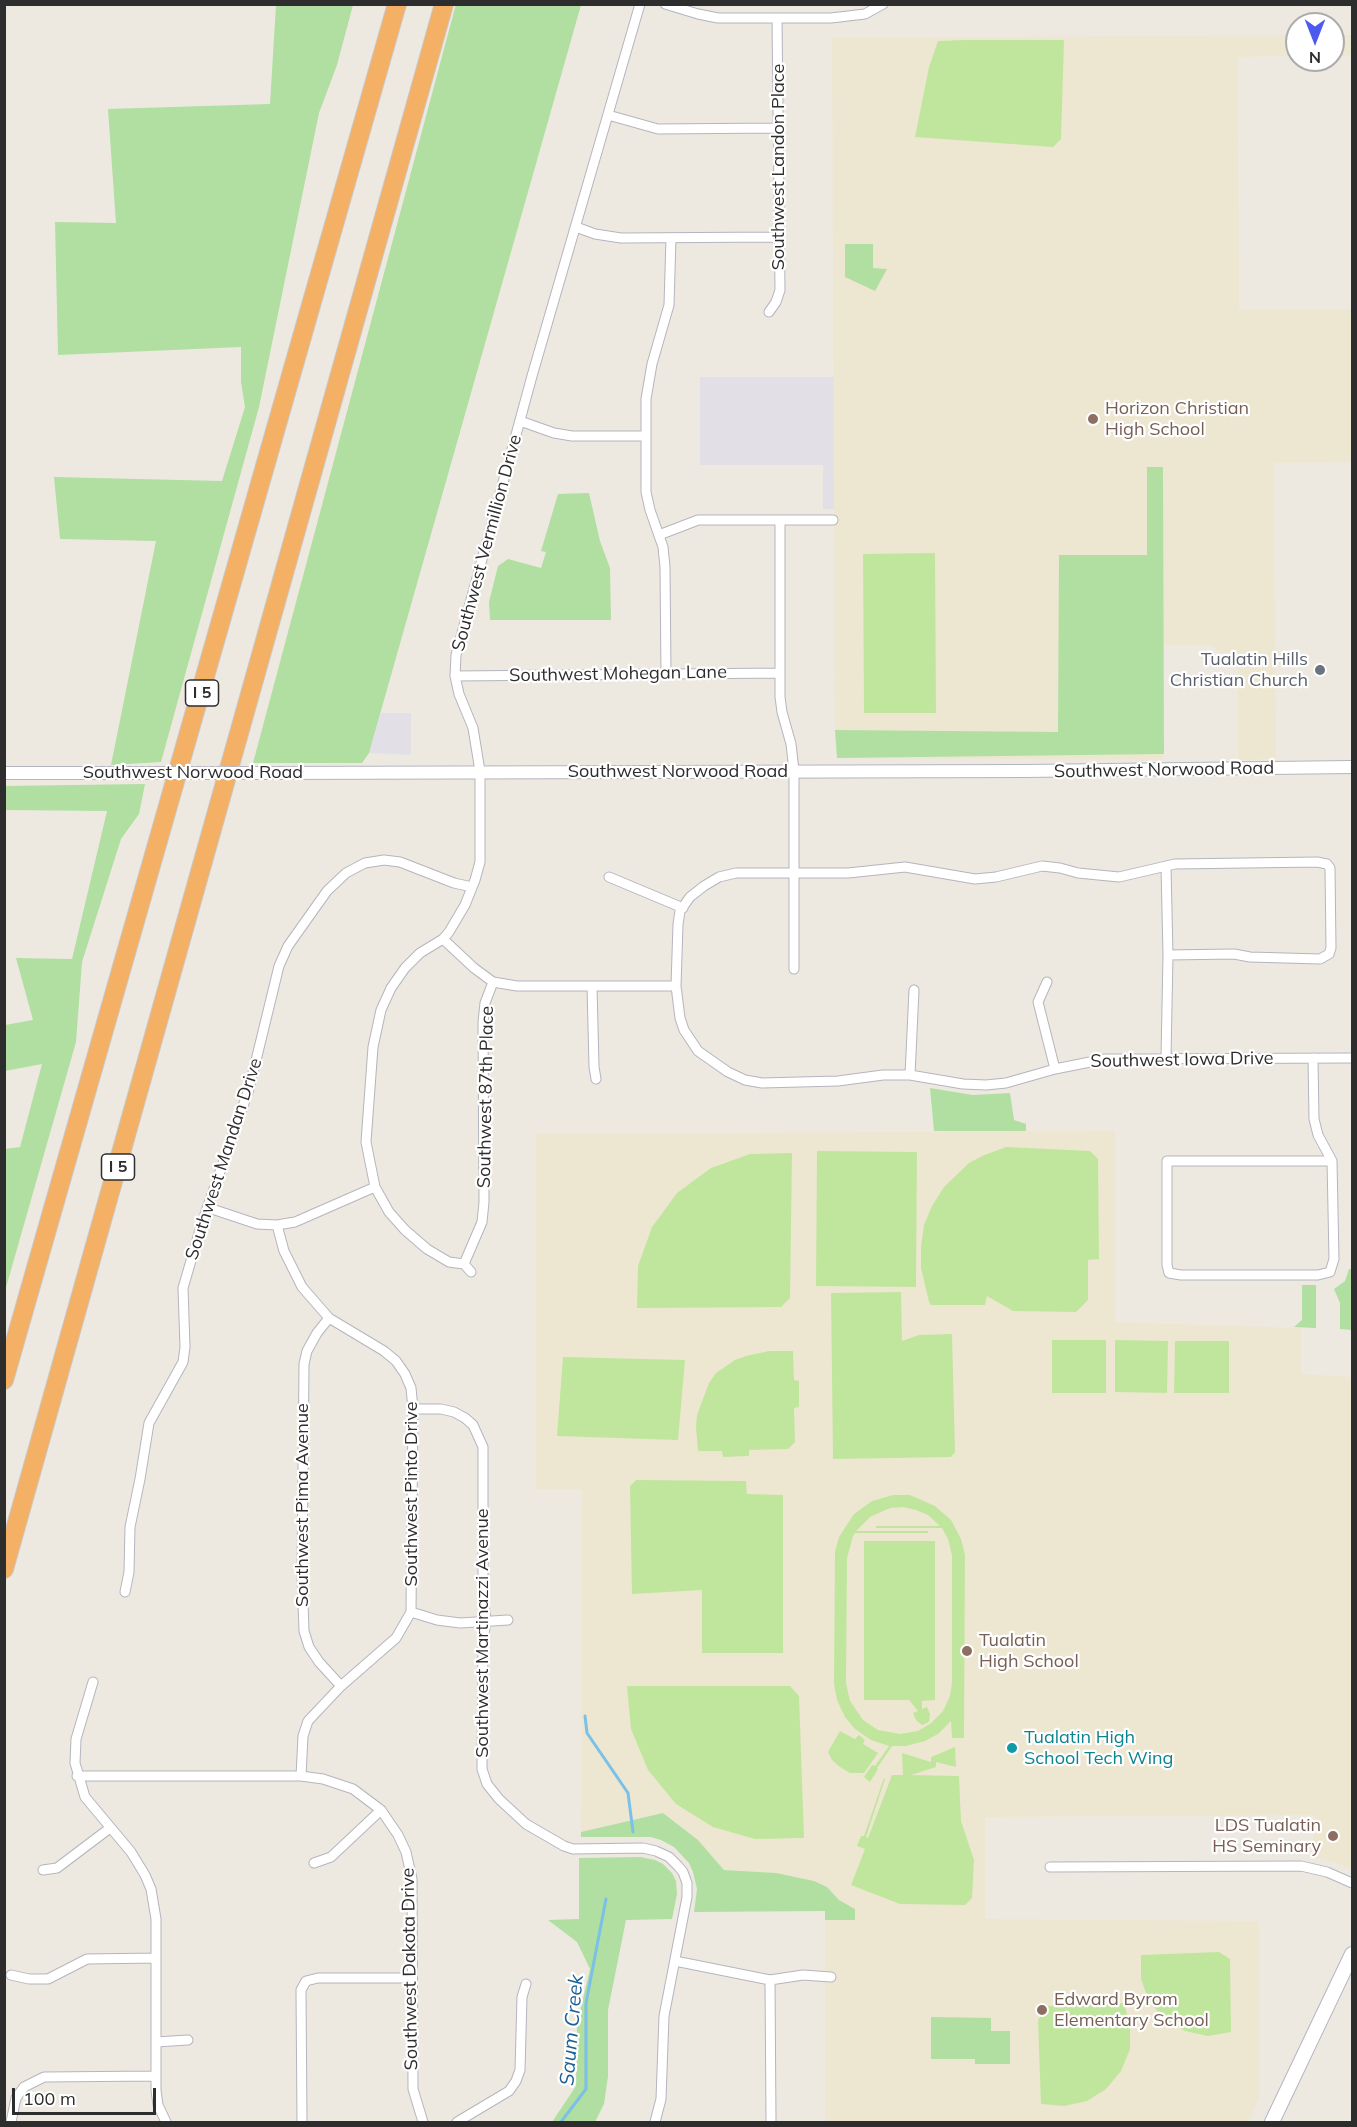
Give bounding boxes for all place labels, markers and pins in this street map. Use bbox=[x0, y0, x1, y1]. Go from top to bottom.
place label: Horizon Christian High School bbox=[1105, 398, 1249, 440]
marker: Horizon Christian High School bbox=[1086, 412, 1100, 426]
place label: Tualatin Hills Christian Church bbox=[1170, 649, 1308, 692]
marker: Tualatin Hills Christian Church bbox=[1313, 663, 1327, 677]
place label: Tualatin High School bbox=[979, 1630, 1079, 1672]
marker: Tualatin High School bbox=[960, 1644, 974, 1658]
place label: Tualatin High School Tech Wing bbox=[1024, 1727, 1173, 1770]
marker: Tualatin High School Tech Wing bbox=[1005, 1741, 1019, 1755]
place label: LDS Tualatin HS Seminary bbox=[1212, 1815, 1321, 1858]
marker: LDS Tualatin HS Seminary bbox=[1326, 1829, 1340, 1843]
place label: Edward Byrom Elementary School bbox=[1054, 1989, 1209, 2032]
marker: Edward Byrom Elementary School bbox=[1035, 2003, 1049, 2017]

